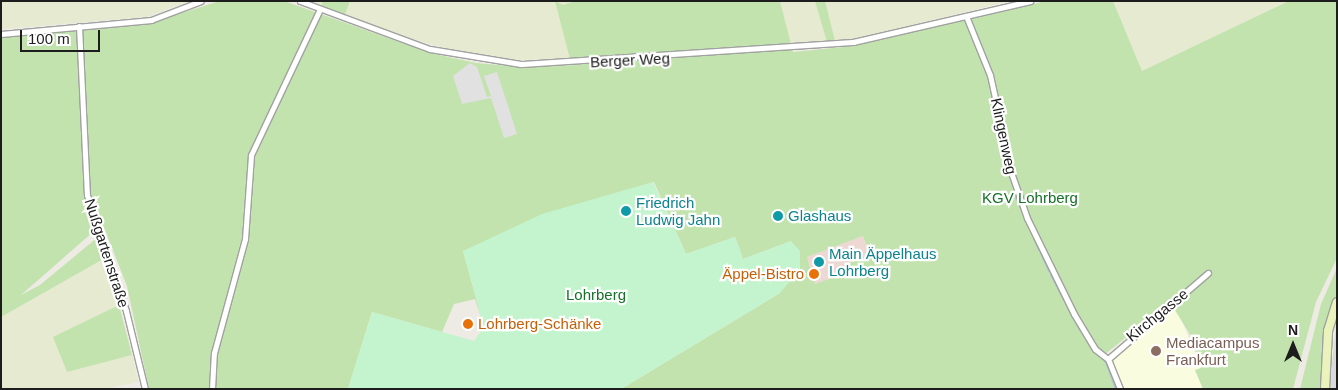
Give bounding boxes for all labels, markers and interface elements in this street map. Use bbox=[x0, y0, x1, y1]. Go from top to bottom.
scale bar bbox=[22, 20, 102, 52]
text: 100 m bbox=[28, 30, 70, 47]
street label: Berger Weg bbox=[590, 49, 670, 71]
street label: Klingenweg bbox=[987, 96, 1021, 176]
park label: KGV Lohrberg bbox=[982, 189, 1078, 207]
place label: Friedrich Ludwig Jahn bbox=[636, 193, 720, 228]
street label: Nußgartenstraße bbox=[81, 196, 133, 310]
marker: Friedrich Ludwig Jahn bbox=[620, 205, 632, 217]
place label: Glashaus bbox=[788, 207, 851, 225]
marker: Glashaus bbox=[772, 210, 784, 222]
place label: Main Äppelhaus Lohrberg bbox=[829, 244, 937, 279]
marker: Main Äppelhaus Lohrberg bbox=[813, 256, 825, 268]
place label: Äppel-Bistro bbox=[722, 265, 804, 283]
marker: Äppel-Bistro bbox=[808, 268, 820, 280]
street label: Kirchgasse bbox=[1123, 285, 1191, 345]
park label: Lohrberg bbox=[566, 286, 626, 304]
place label: Lohrberg-Schänke bbox=[478, 315, 601, 333]
marker: Lohrberg-Schänke bbox=[462, 318, 474, 330]
north arrow bbox=[1268, 320, 1318, 370]
text: N bbox=[1288, 322, 1298, 338]
place label: Mediacampus Frankfurt bbox=[1166, 333, 1259, 368]
marker: Mediacampus Frankfurt bbox=[1150, 345, 1162, 357]

